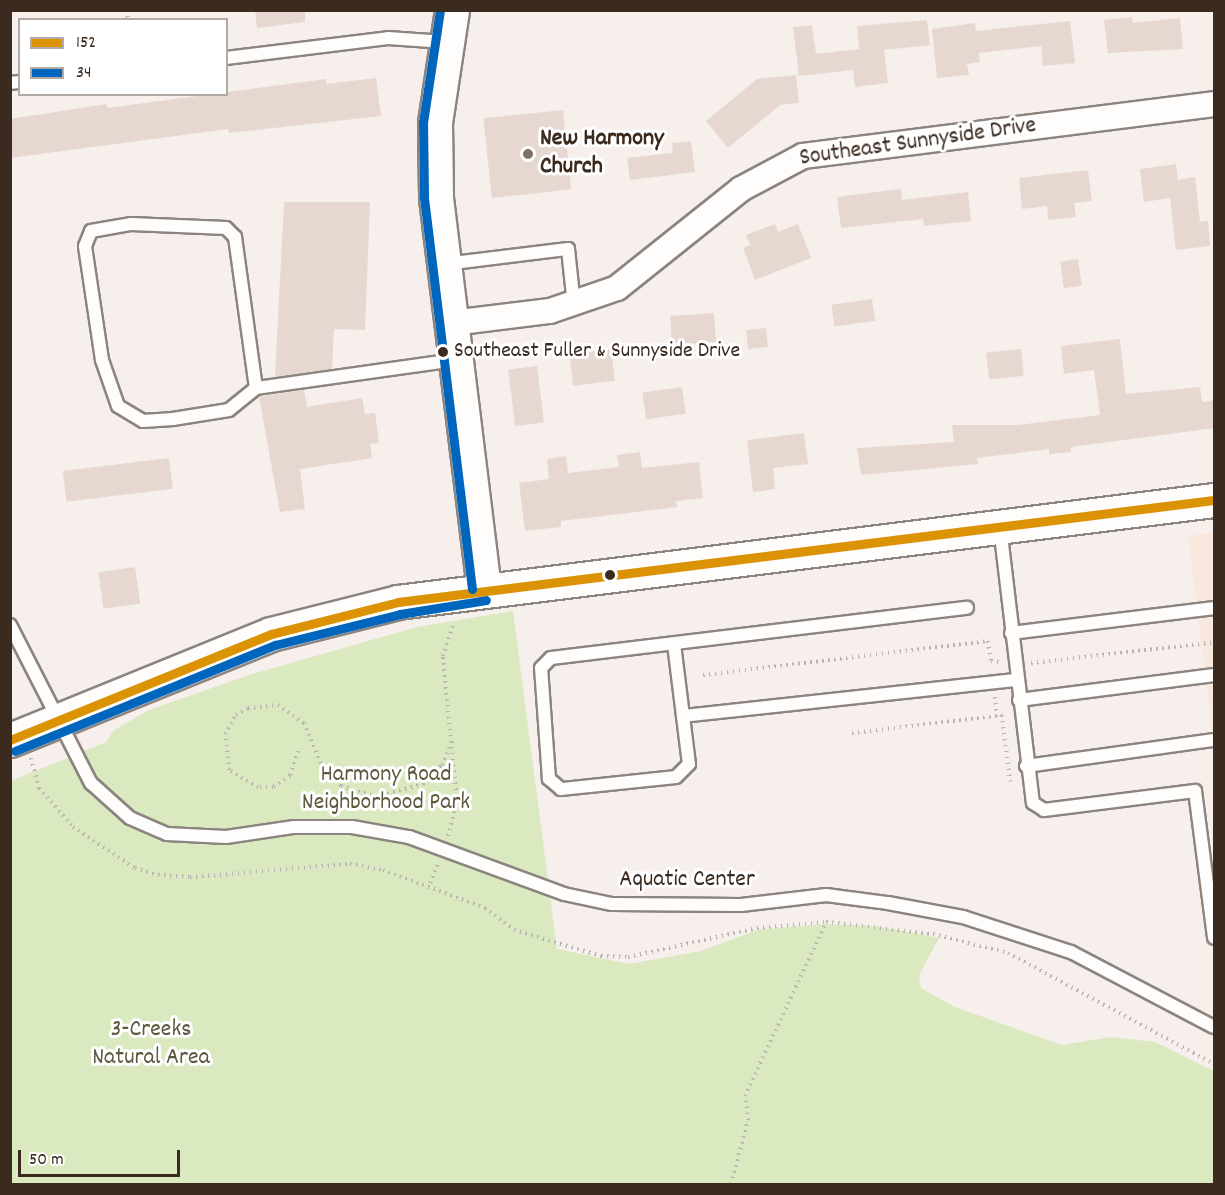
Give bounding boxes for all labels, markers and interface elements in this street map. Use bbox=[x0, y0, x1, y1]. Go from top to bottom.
legend bbox=[18, 18, 228, 96]
text: 152 bbox=[76, 31, 96, 56]
text: 34 bbox=[76, 61, 91, 86]
street label: Southeast Sunnyside Drive bbox=[798, 112, 1038, 174]
place label: New Harmony Church bbox=[540, 126, 664, 182]
marker: New Harmony Church bbox=[521, 147, 535, 161]
place label: Southeast Fuller & Sunnyside Drive bbox=[454, 339, 740, 365]
marker: Southeast Fuller & Sunnyside Drive bbox=[437, 346, 449, 358]
unlabelled marker bbox=[604, 569, 616, 581]
park label: Harmony Road Neighborhood Park bbox=[302, 762, 470, 818]
street label: Aquatic Center bbox=[619, 867, 755, 895]
park label: 3-Creeks Natural Area bbox=[92, 1017, 210, 1073]
scale bar bbox=[21, 1138, 183, 1176]
text: 50 m bbox=[29, 1148, 64, 1173]

